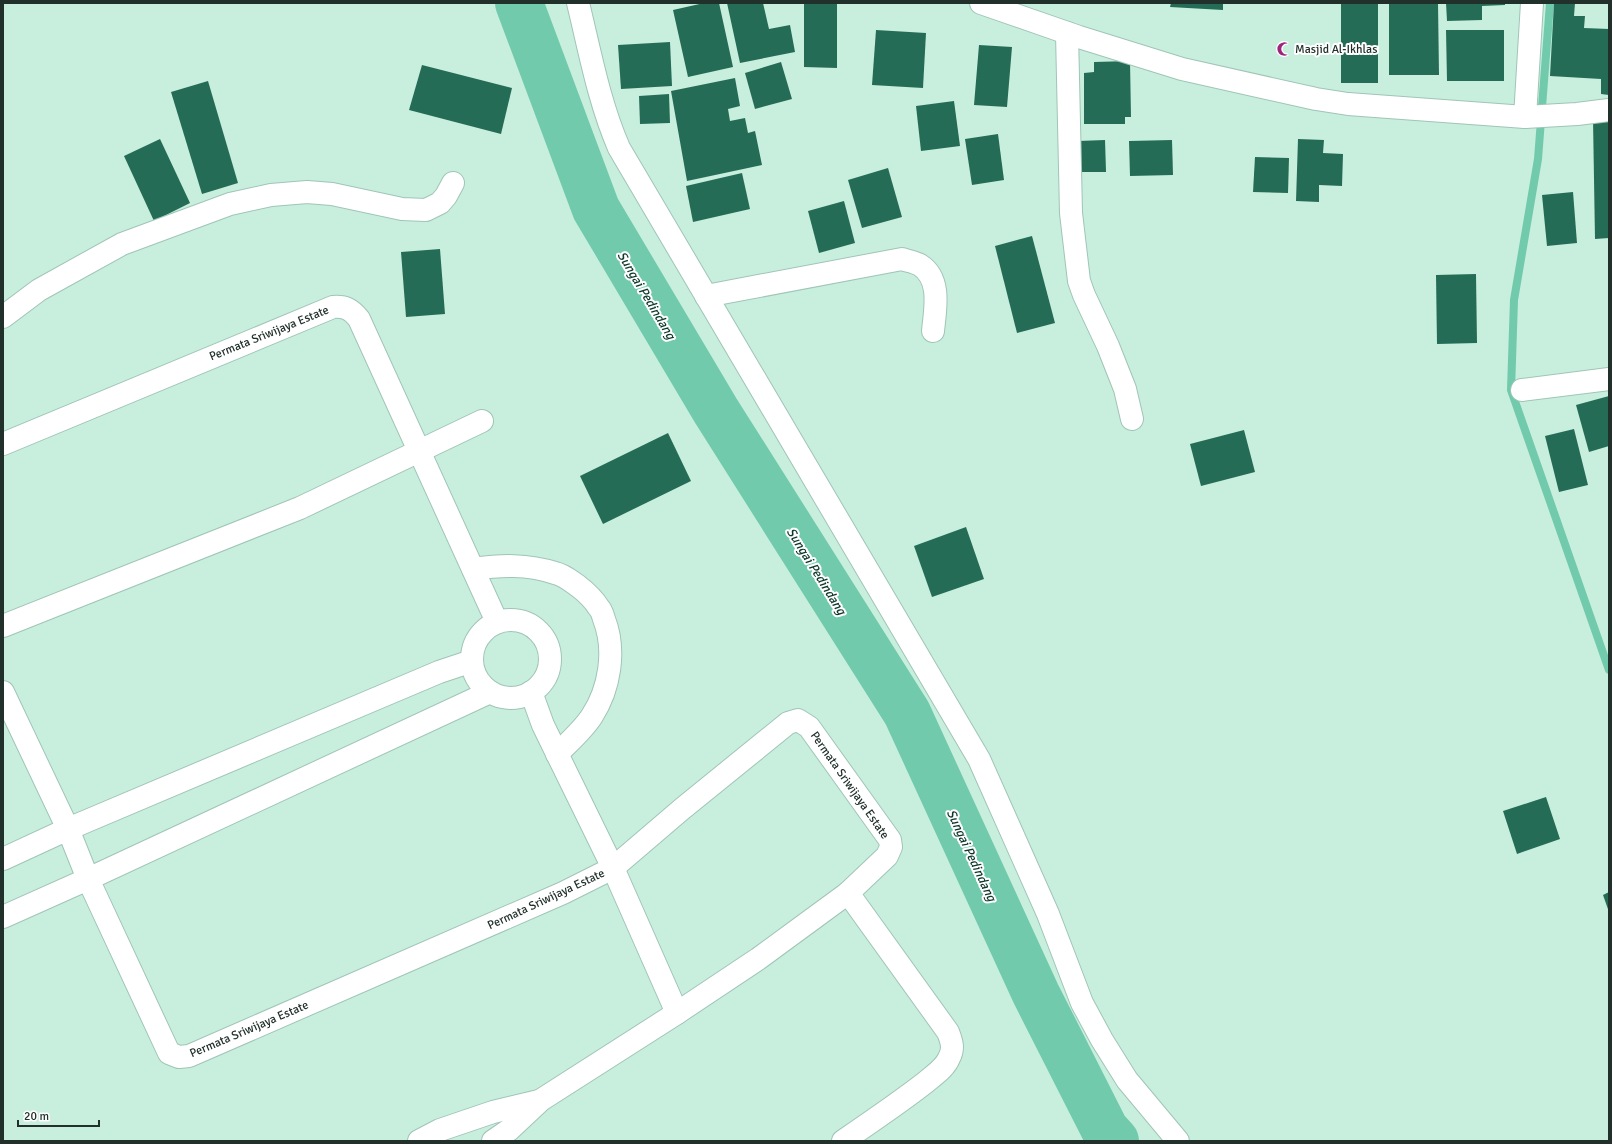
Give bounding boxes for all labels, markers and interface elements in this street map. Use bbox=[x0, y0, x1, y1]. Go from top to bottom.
mosque icon: Masjid Al-Ikhlas bbox=[1276, 41, 1292, 57]
place label: Masjid Al-Ikhlas bbox=[1295, 42, 1377, 57]
water label: Sungai Pedindang bbox=[614, 249, 679, 343]
street label: Permata Sriwijaya Estate bbox=[207, 303, 331, 364]
water label: Sungai Pedindang bbox=[783, 525, 850, 619]
street label: Permata Sriwijaya Estate bbox=[807, 729, 892, 842]
water label: Sungai Pedindang bbox=[943, 807, 1000, 905]
street label: Permata Sriwijaya Estate bbox=[485, 866, 607, 933]
street label: Permata Sriwijaya Estate bbox=[188, 998, 311, 1061]
scale bar bbox=[18, 1102, 99, 1128]
text: 20 m bbox=[24, 1109, 49, 1124]

